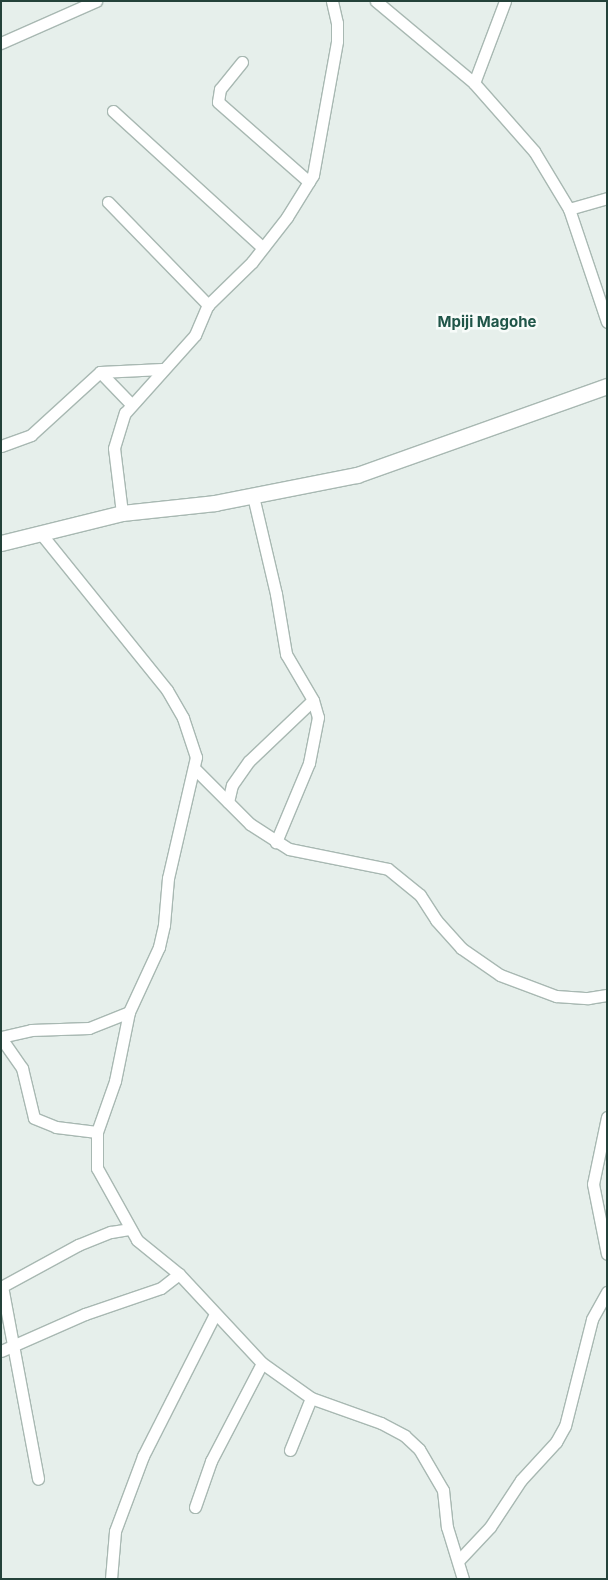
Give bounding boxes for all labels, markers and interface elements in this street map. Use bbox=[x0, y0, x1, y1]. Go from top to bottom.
district label: Mpiji Magohe bbox=[438, 313, 536, 331]

